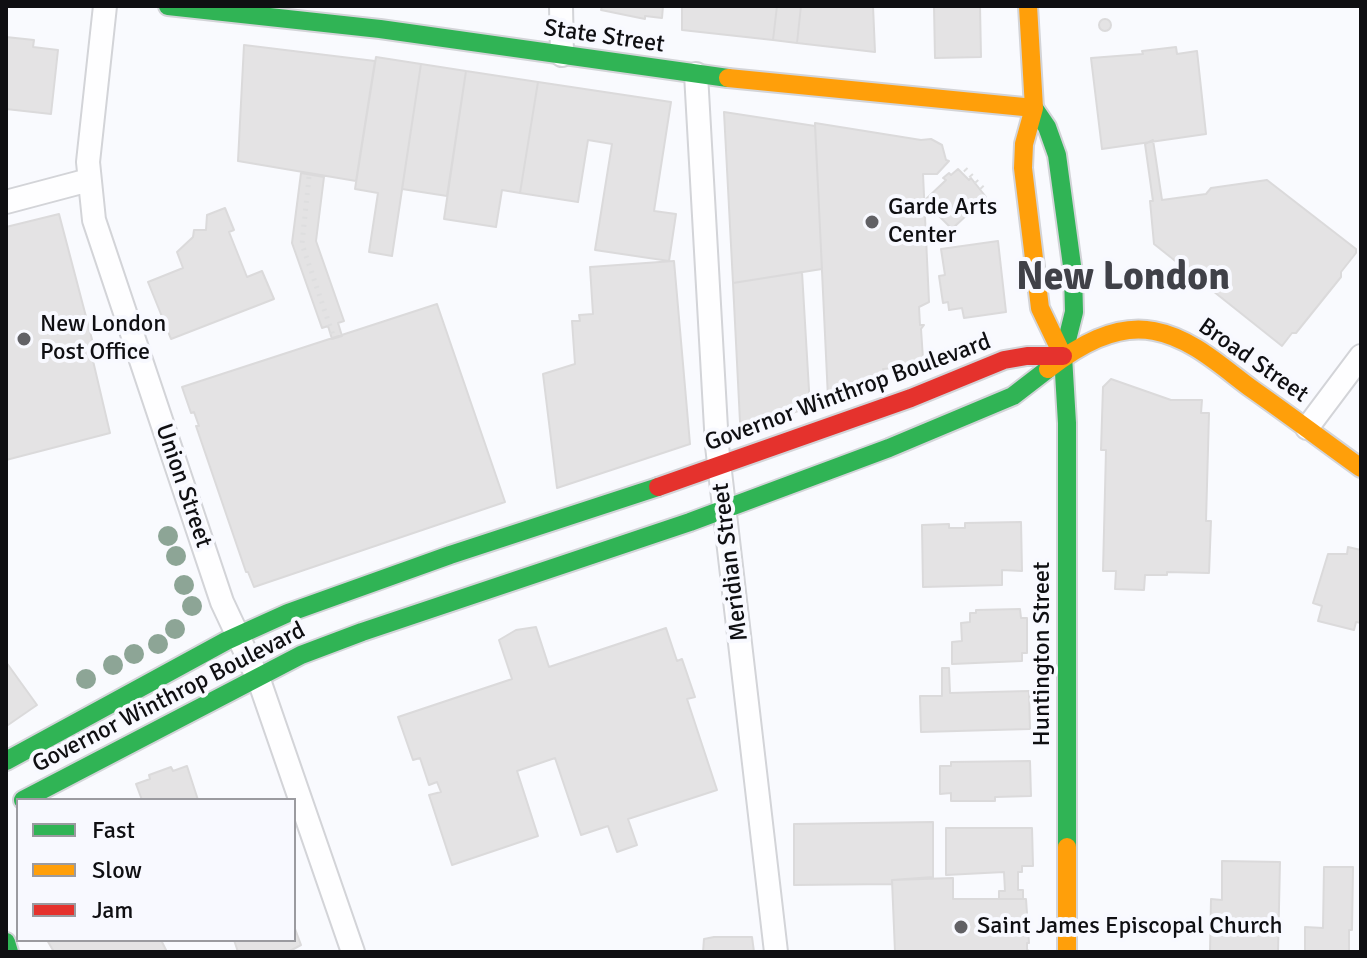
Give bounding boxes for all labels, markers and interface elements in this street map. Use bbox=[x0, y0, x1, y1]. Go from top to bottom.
street label: State Street bbox=[542, 14, 666, 60]
place label: Garde Arts Center bbox=[888, 194, 997, 250]
marker: Garde Arts Center bbox=[863, 213, 881, 231]
district label: New London bbox=[1016, 254, 1230, 302]
place label: New London Post Office bbox=[40, 311, 166, 367]
street label: Broad Street bbox=[1192, 313, 1314, 409]
street label: Governor Winthrop Boulevard bbox=[701, 328, 995, 458]
marker: New London Post Office bbox=[15, 330, 33, 348]
street label: Union Street bbox=[148, 420, 218, 552]
street label: Meridian Street bbox=[707, 481, 755, 643]
street label: Huntington Street bbox=[1029, 562, 1057, 746]
street label: Governor Winthrop Boulevard bbox=[28, 617, 310, 779]
legend bbox=[16, 798, 296, 942]
text: Fast bbox=[92, 815, 135, 845]
text: Slow bbox=[92, 855, 142, 885]
text: Jam bbox=[92, 895, 133, 925]
place label: Saint James Episcopal Church bbox=[977, 913, 1283, 941]
marker: Saint James Episcopal Church bbox=[952, 918, 970, 936]

